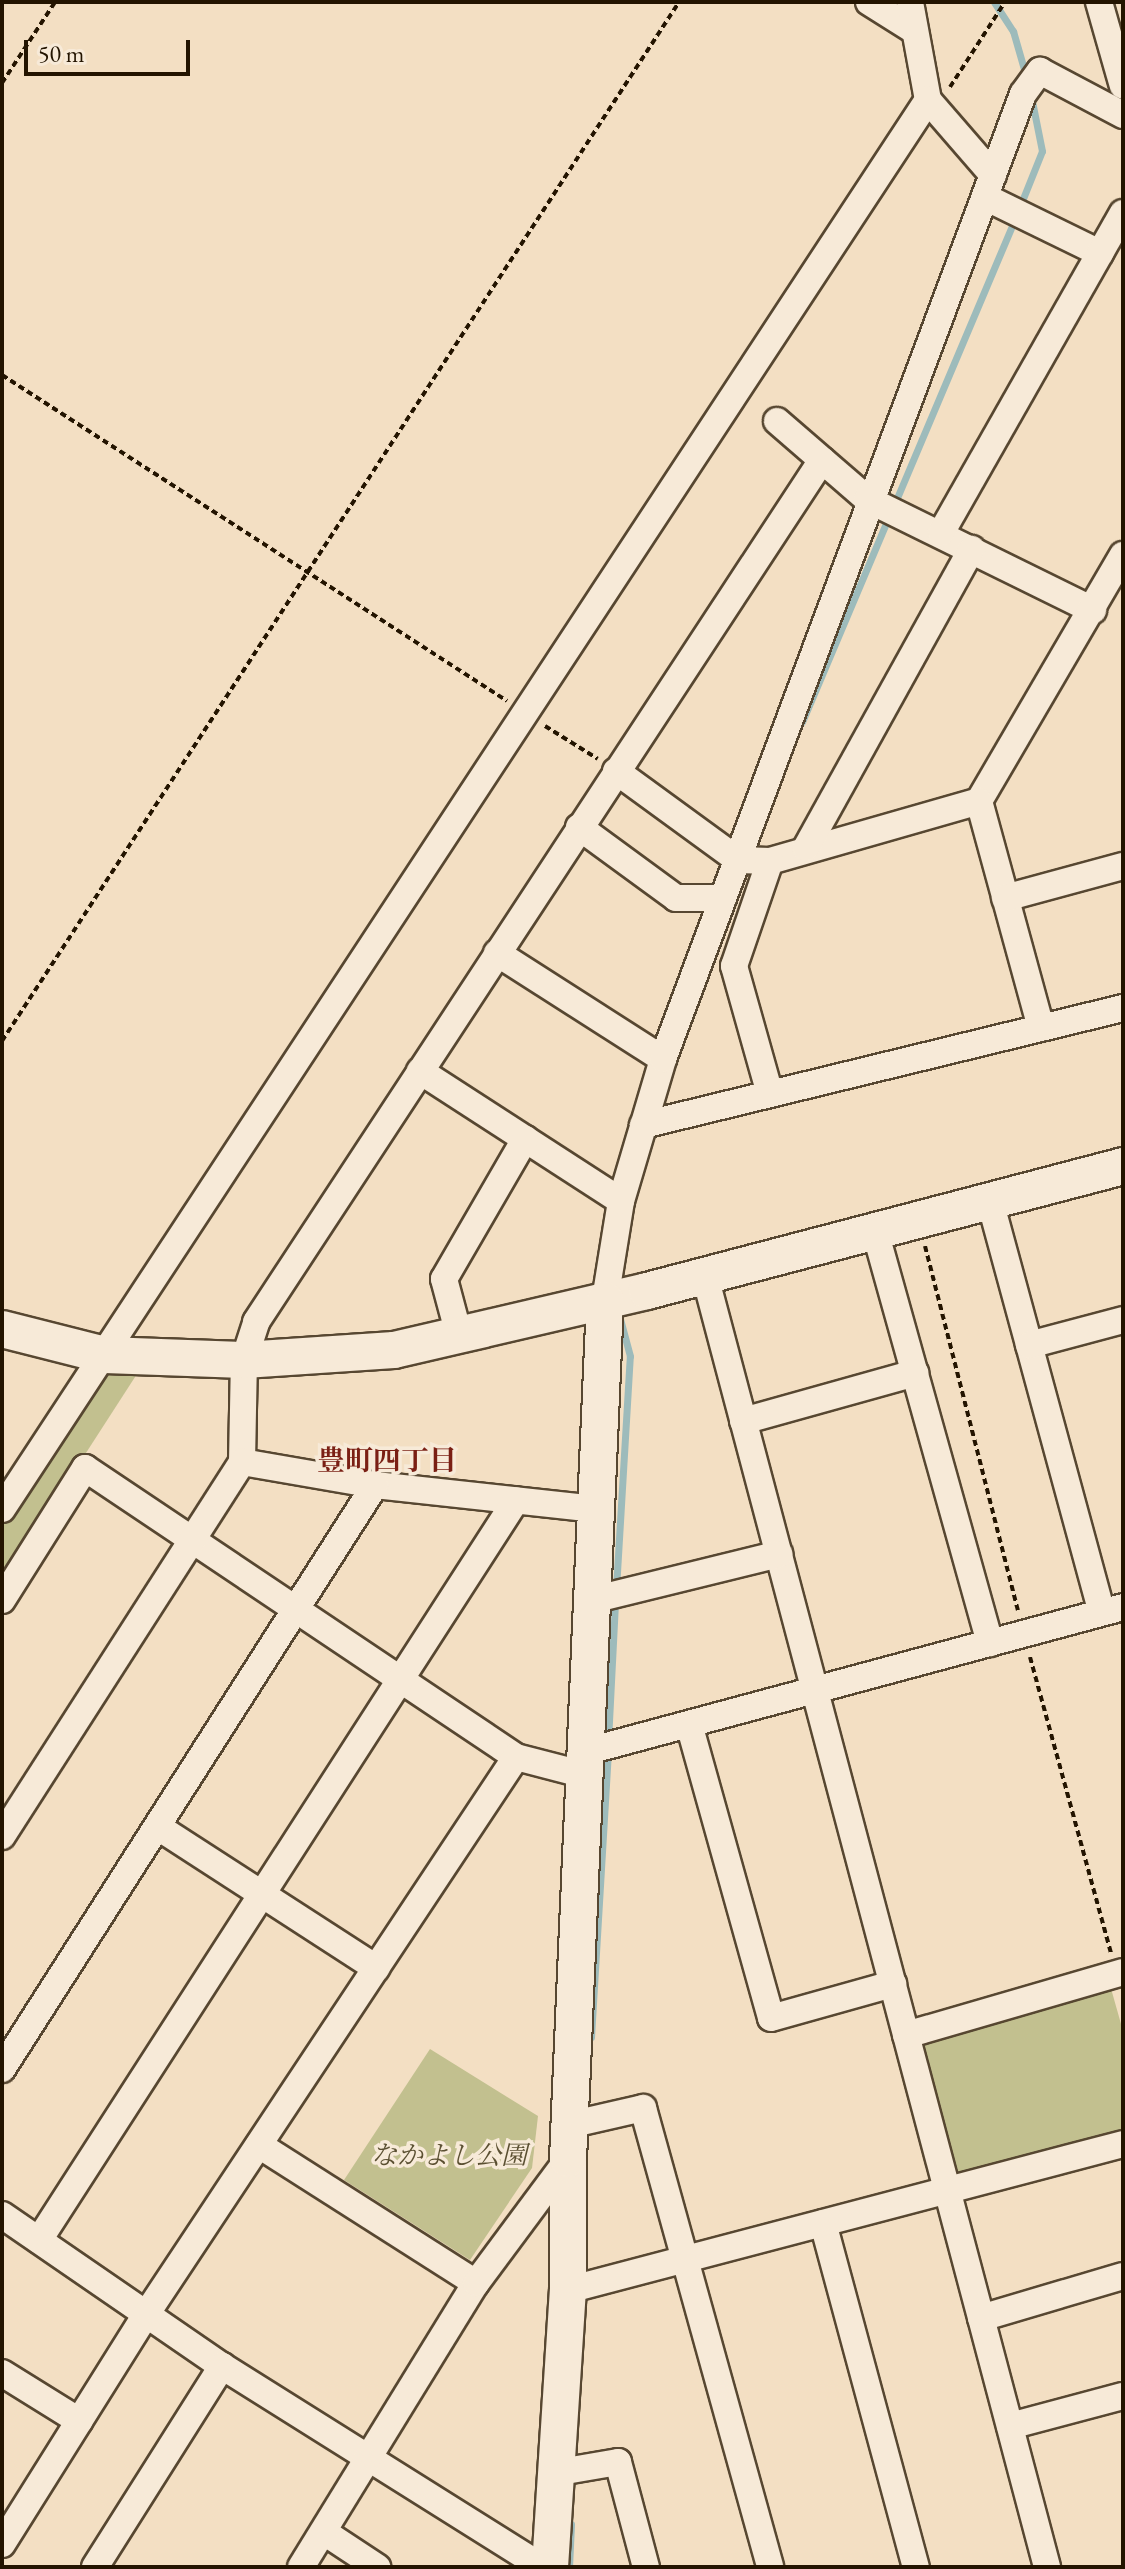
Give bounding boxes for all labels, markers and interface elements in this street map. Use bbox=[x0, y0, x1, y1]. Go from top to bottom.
scale bar bbox=[28, 24, 194, 74]
text: 50 m bbox=[38, 38, 85, 69]
district label: 豊町四丁目 bbox=[317, 1443, 457, 1477]
park label: なかよし公園 bbox=[371, 2140, 527, 2172]

